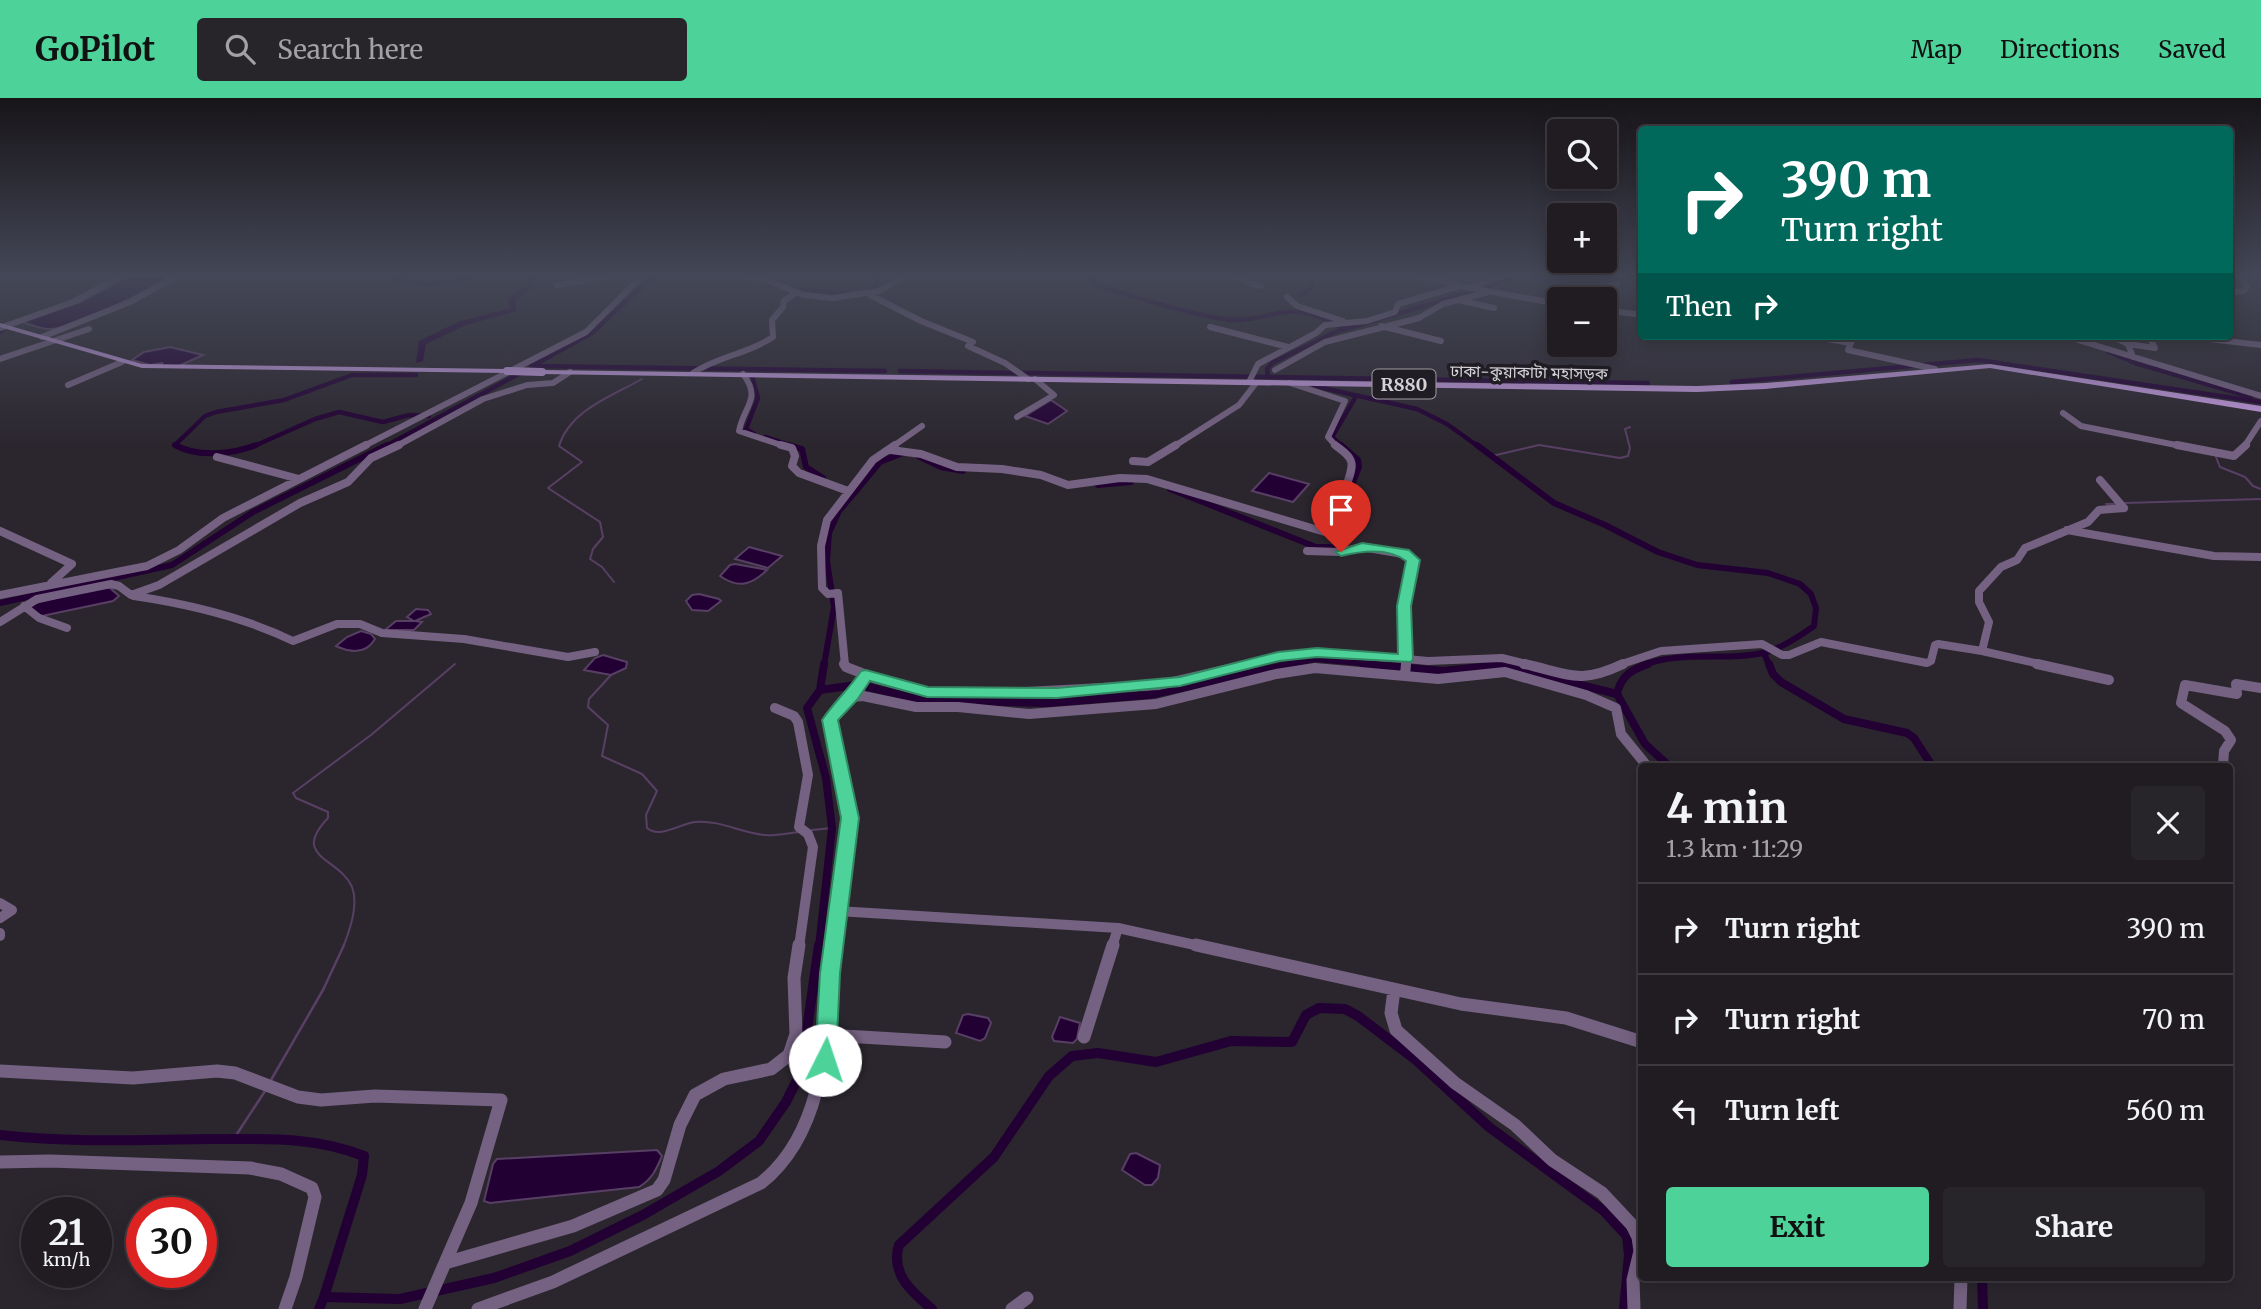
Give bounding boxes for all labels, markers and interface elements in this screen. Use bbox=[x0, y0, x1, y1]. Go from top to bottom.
search box bbox=[197, 18, 687, 81]
text: GoPilot bbox=[35, 29, 155, 70]
icon: search bbox=[221, 30, 259, 68]
text: Search here bbox=[277, 33, 423, 66]
text: Map bbox=[1911, 34, 1962, 65]
text: Directions bbox=[2000, 34, 2120, 65]
text: Saved bbox=[2158, 34, 2226, 65]
map controls bbox=[1547, 119, 1617, 357]
button: search bbox=[1547, 119, 1617, 189]
text: 390 m bbox=[1781, 149, 1931, 210]
icon: right bbox=[1666, 154, 1757, 245]
button: + bbox=[1547, 203, 1617, 273]
text: Turn right bbox=[1781, 210, 1943, 250]
button: − bbox=[1547, 287, 1617, 357]
icon: right bbox=[1746, 287, 1784, 325]
text: Then bbox=[1666, 290, 1732, 323]
street label: ঢাকা-কুয়াকাটা মহাসড়ক bbox=[1449, 361, 1609, 383]
road number: R880 bbox=[1372, 370, 1436, 398]
pin bbox=[1311, 480, 1371, 552]
icon: arrive bbox=[1322, 491, 1360, 529]
text: 4 min bbox=[1666, 782, 1788, 834]
button: close bbox=[2131, 786, 2205, 860]
text: 1.3 km · 11:29 bbox=[1666, 834, 1803, 863]
icon: right bbox=[1666, 910, 1704, 948]
text: Turn right bbox=[1725, 912, 1860, 945]
text: 390 m bbox=[2126, 912, 2205, 945]
icon: right bbox=[1666, 1001, 1704, 1039]
text: Turn right bbox=[1725, 1003, 1860, 1036]
text: 70 m bbox=[2142, 1003, 2205, 1036]
position arrow bbox=[788, 1023, 862, 1097]
icon: left bbox=[1666, 1092, 1704, 1130]
text: Turn left bbox=[1725, 1094, 1839, 1127]
text: 560 m bbox=[2126, 1094, 2205, 1127]
button: Exit bbox=[1666, 1187, 1929, 1267]
button: Share bbox=[1943, 1187, 2205, 1267]
speed limit sign: 30 bbox=[126, 1197, 217, 1288]
text: 21 bbox=[49, 1211, 84, 1255]
text: km/h bbox=[43, 1248, 90, 1271]

